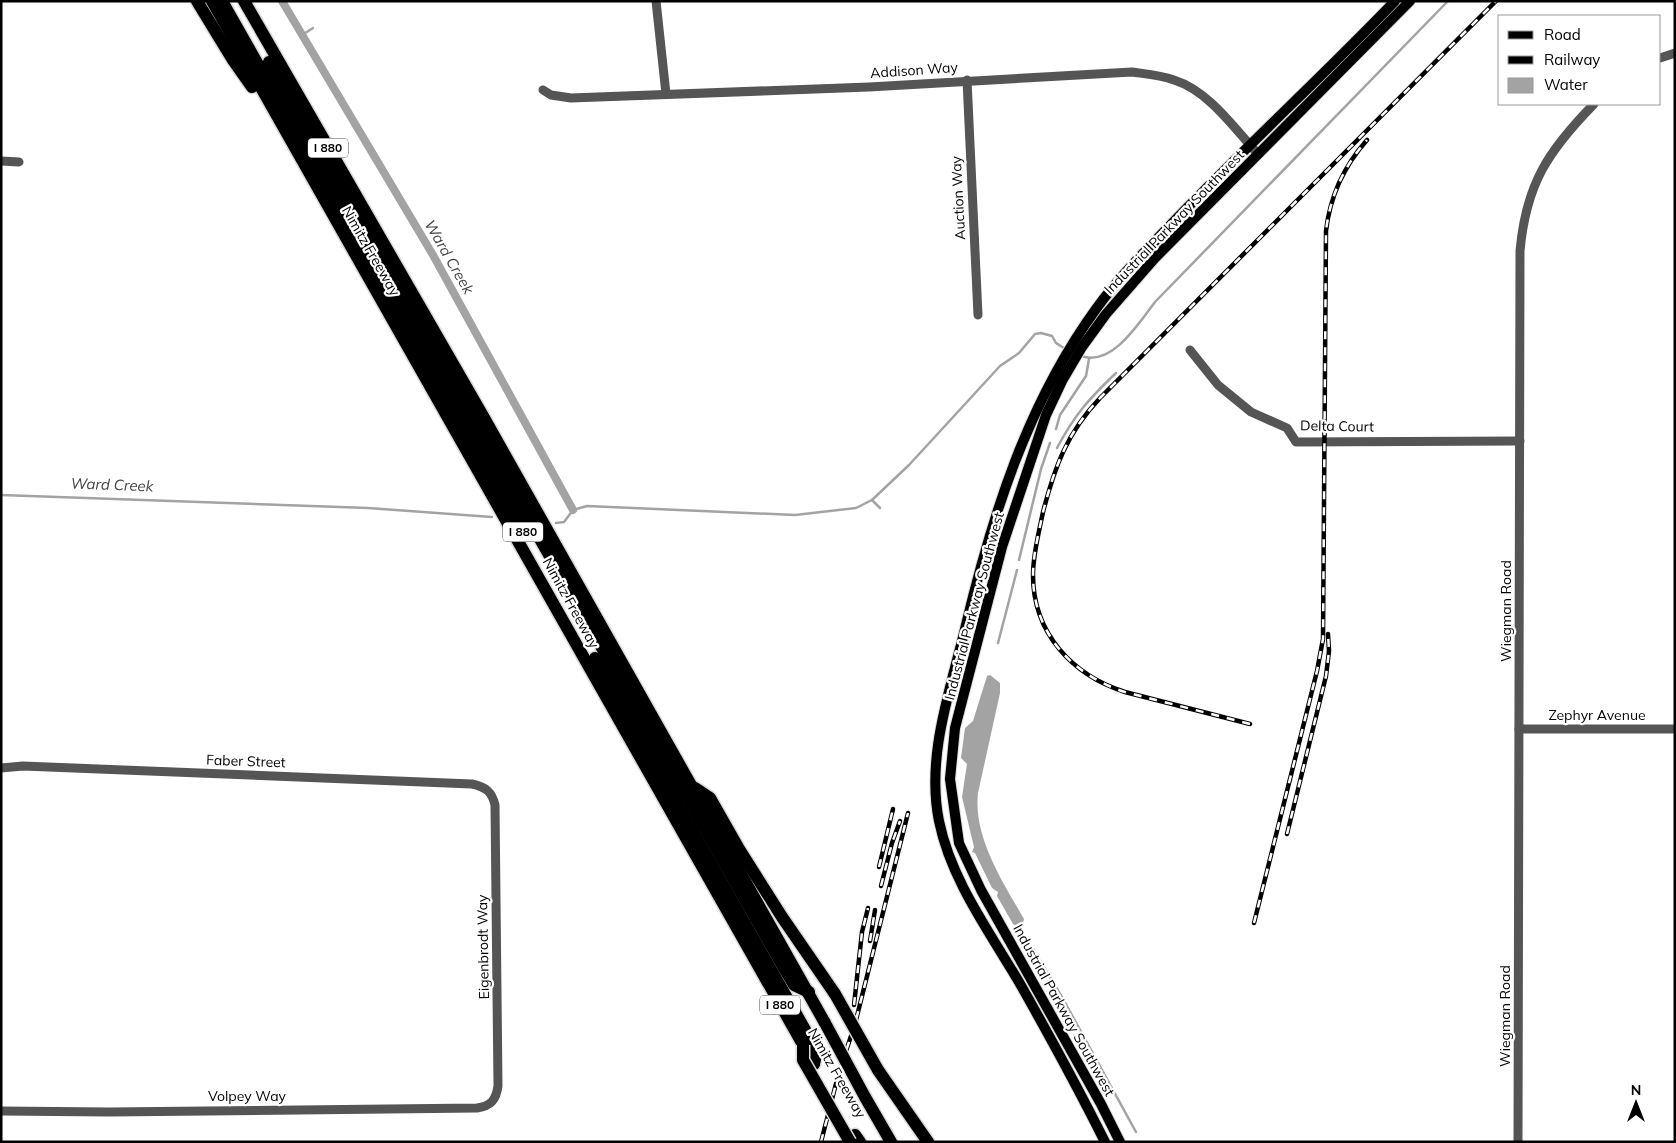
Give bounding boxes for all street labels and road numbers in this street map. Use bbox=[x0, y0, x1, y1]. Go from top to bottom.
street label: Addison Way bbox=[870, 58, 959, 82]
road number: I 880 bbox=[308, 138, 348, 158]
street label: Industrial Parkway Southwest bbox=[1100, 146, 1248, 298]
street label: Auction Way bbox=[947, 155, 969, 240]
street label: Nimitz Freeway bbox=[338, 203, 404, 300]
street label: Delta Court bbox=[1300, 416, 1374, 436]
street label: Industrial Parkway Southwest bbox=[940, 510, 1008, 702]
road number: I 880 bbox=[503, 522, 543, 542]
street label: Nimitz Freeway bbox=[539, 555, 604, 652]
street label: Wiegman Road bbox=[1497, 560, 1515, 662]
street label: Zephyr Avenue bbox=[1548, 706, 1646, 724]
street label: Faber Street bbox=[206, 751, 286, 771]
street label: Eigenbrodt Way bbox=[473, 894, 493, 1000]
street label: Industrial Parkway Southwest bbox=[1009, 921, 1119, 1099]
street label: Wiegman Road bbox=[1496, 965, 1514, 1067]
road number: I 880 bbox=[760, 996, 800, 1014]
street label: Nimitz Freeway bbox=[804, 1025, 870, 1122]
street label: Volpey Way bbox=[208, 1087, 286, 1105]

